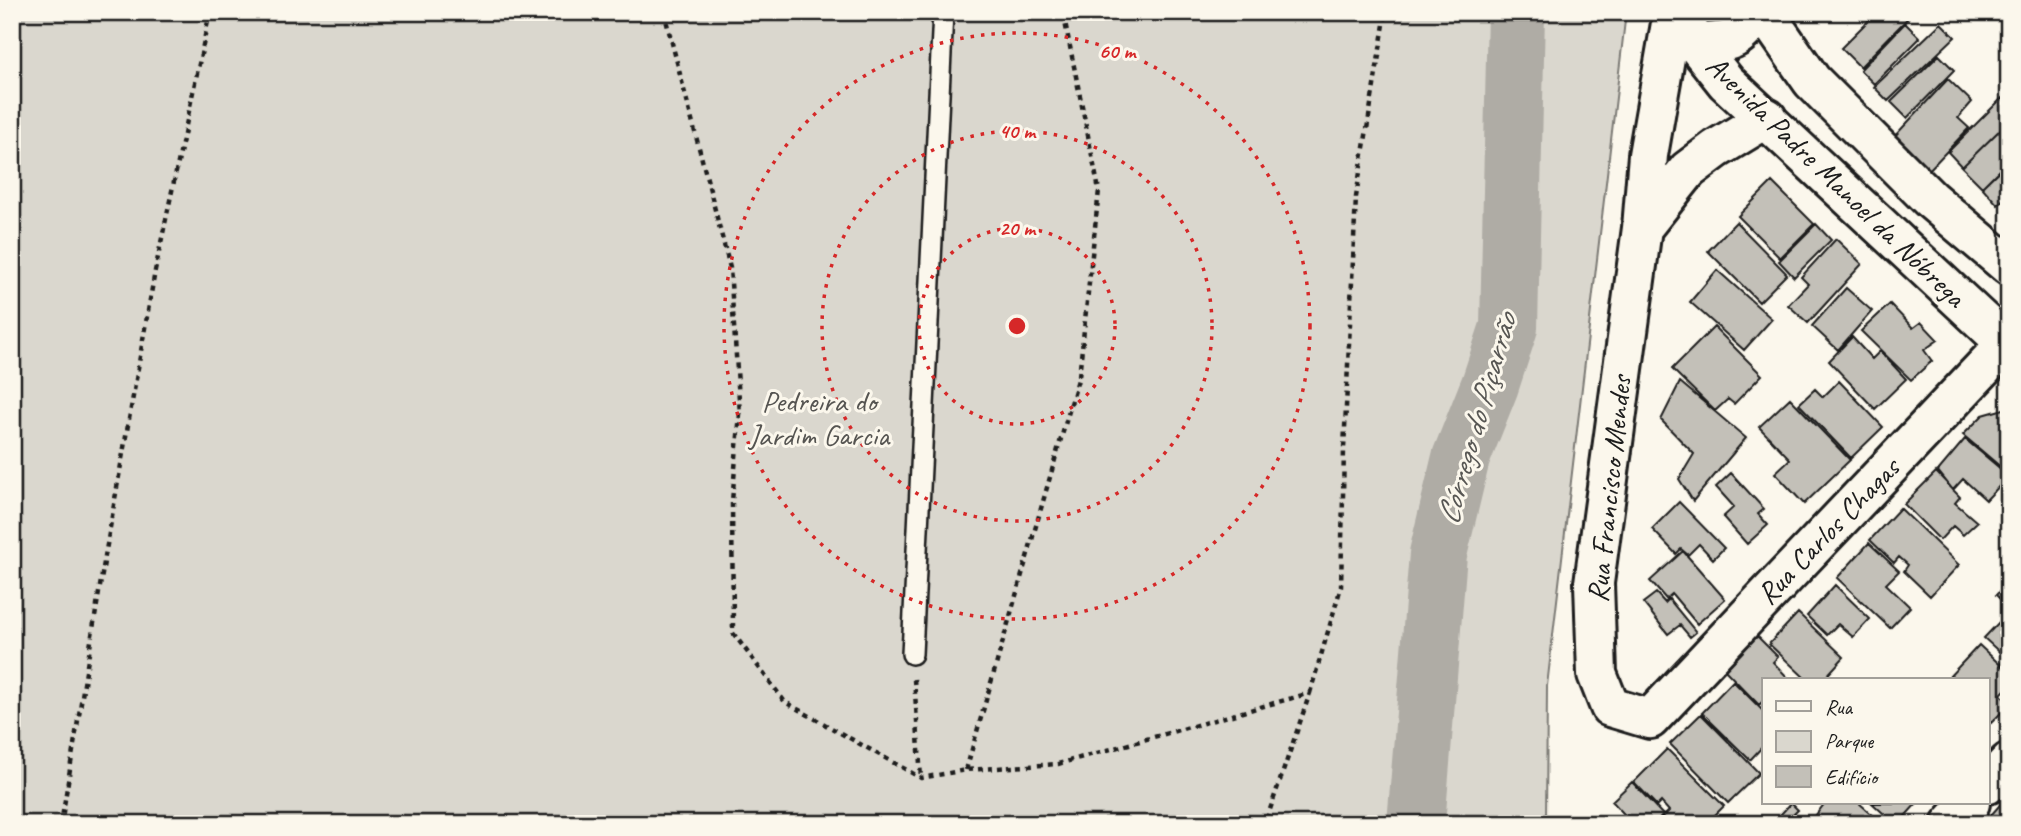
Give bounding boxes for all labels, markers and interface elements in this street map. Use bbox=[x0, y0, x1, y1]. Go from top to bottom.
text: 60 m bbox=[1099, 38, 1137, 64]
street label: Avenida Padre Manoel da Nóbrega bbox=[1698, 47, 1975, 316]
text: 40 m bbox=[999, 118, 1037, 144]
text: 20 m bbox=[999, 215, 1037, 241]
water label: Córrego do Piçarrão bbox=[1427, 305, 1527, 529]
centre of rings bbox=[1005, 314, 1029, 338]
street label: Rua Francisco Mendes bbox=[1578, 371, 1640, 604]
park label: Pedreira do Jardim Garcia bbox=[747, 382, 891, 454]
street label: Rua Carlos Chagas bbox=[1748, 448, 1909, 612]
legend bbox=[1762, 678, 1990, 804]
text: Rua bbox=[1825, 694, 1853, 720]
text: Parque bbox=[1825, 728, 1874, 754]
text: Edifício bbox=[1825, 764, 1880, 790]

